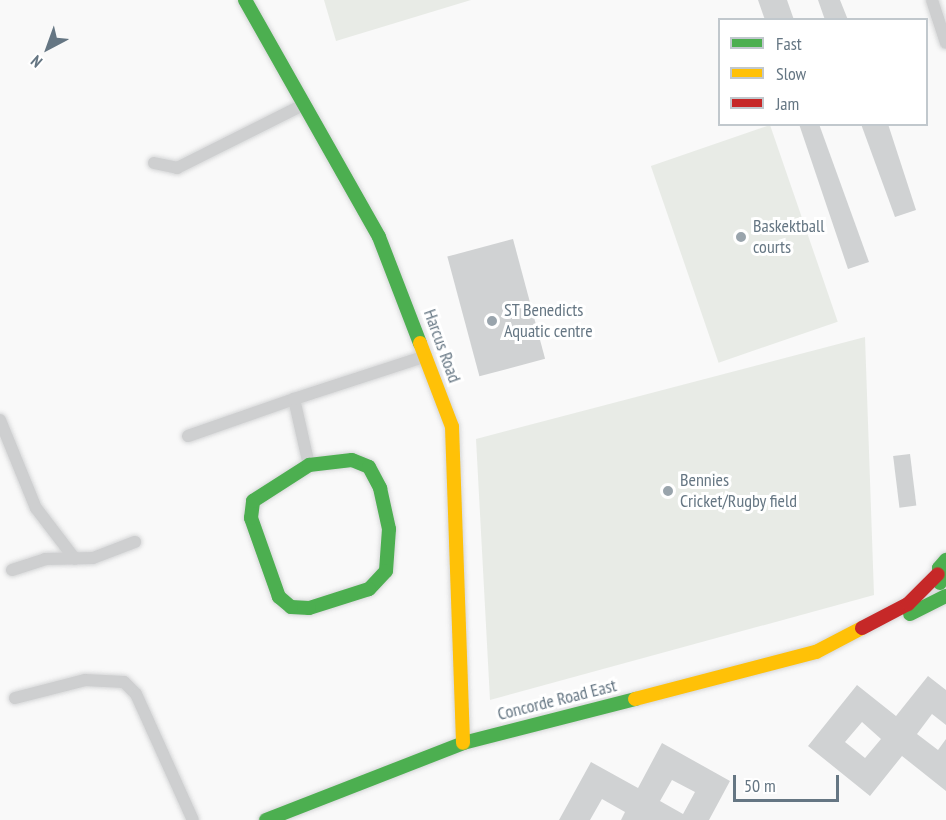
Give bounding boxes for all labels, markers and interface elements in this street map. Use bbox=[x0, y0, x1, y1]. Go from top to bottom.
north arrow bbox=[18, 18, 78, 78]
legend bbox=[718, 18, 928, 126]
text: Fast bbox=[776, 32, 802, 55]
text: N bbox=[26, 51, 46, 72]
text: Slow bbox=[776, 62, 806, 85]
text: Jam bbox=[776, 92, 799, 115]
place label: Baskektball courts bbox=[753, 216, 824, 258]
marker: Baskektball courts bbox=[734, 230, 748, 244]
place label: ST Benedicts Aquatic centre bbox=[504, 300, 593, 342]
street label: Harcus Road bbox=[419, 306, 465, 386]
marker: ST Benedicts Aquatic centre bbox=[485, 314, 499, 328]
place label: Bennies Cricket/Rugby field bbox=[680, 470, 797, 512]
marker: Bennies Cricket/Rugby field bbox=[661, 484, 675, 498]
street label: Concorde Road East bbox=[495, 675, 619, 725]
scale bar bbox=[736, 763, 842, 801]
text: 50 m bbox=[744, 774, 776, 797]

